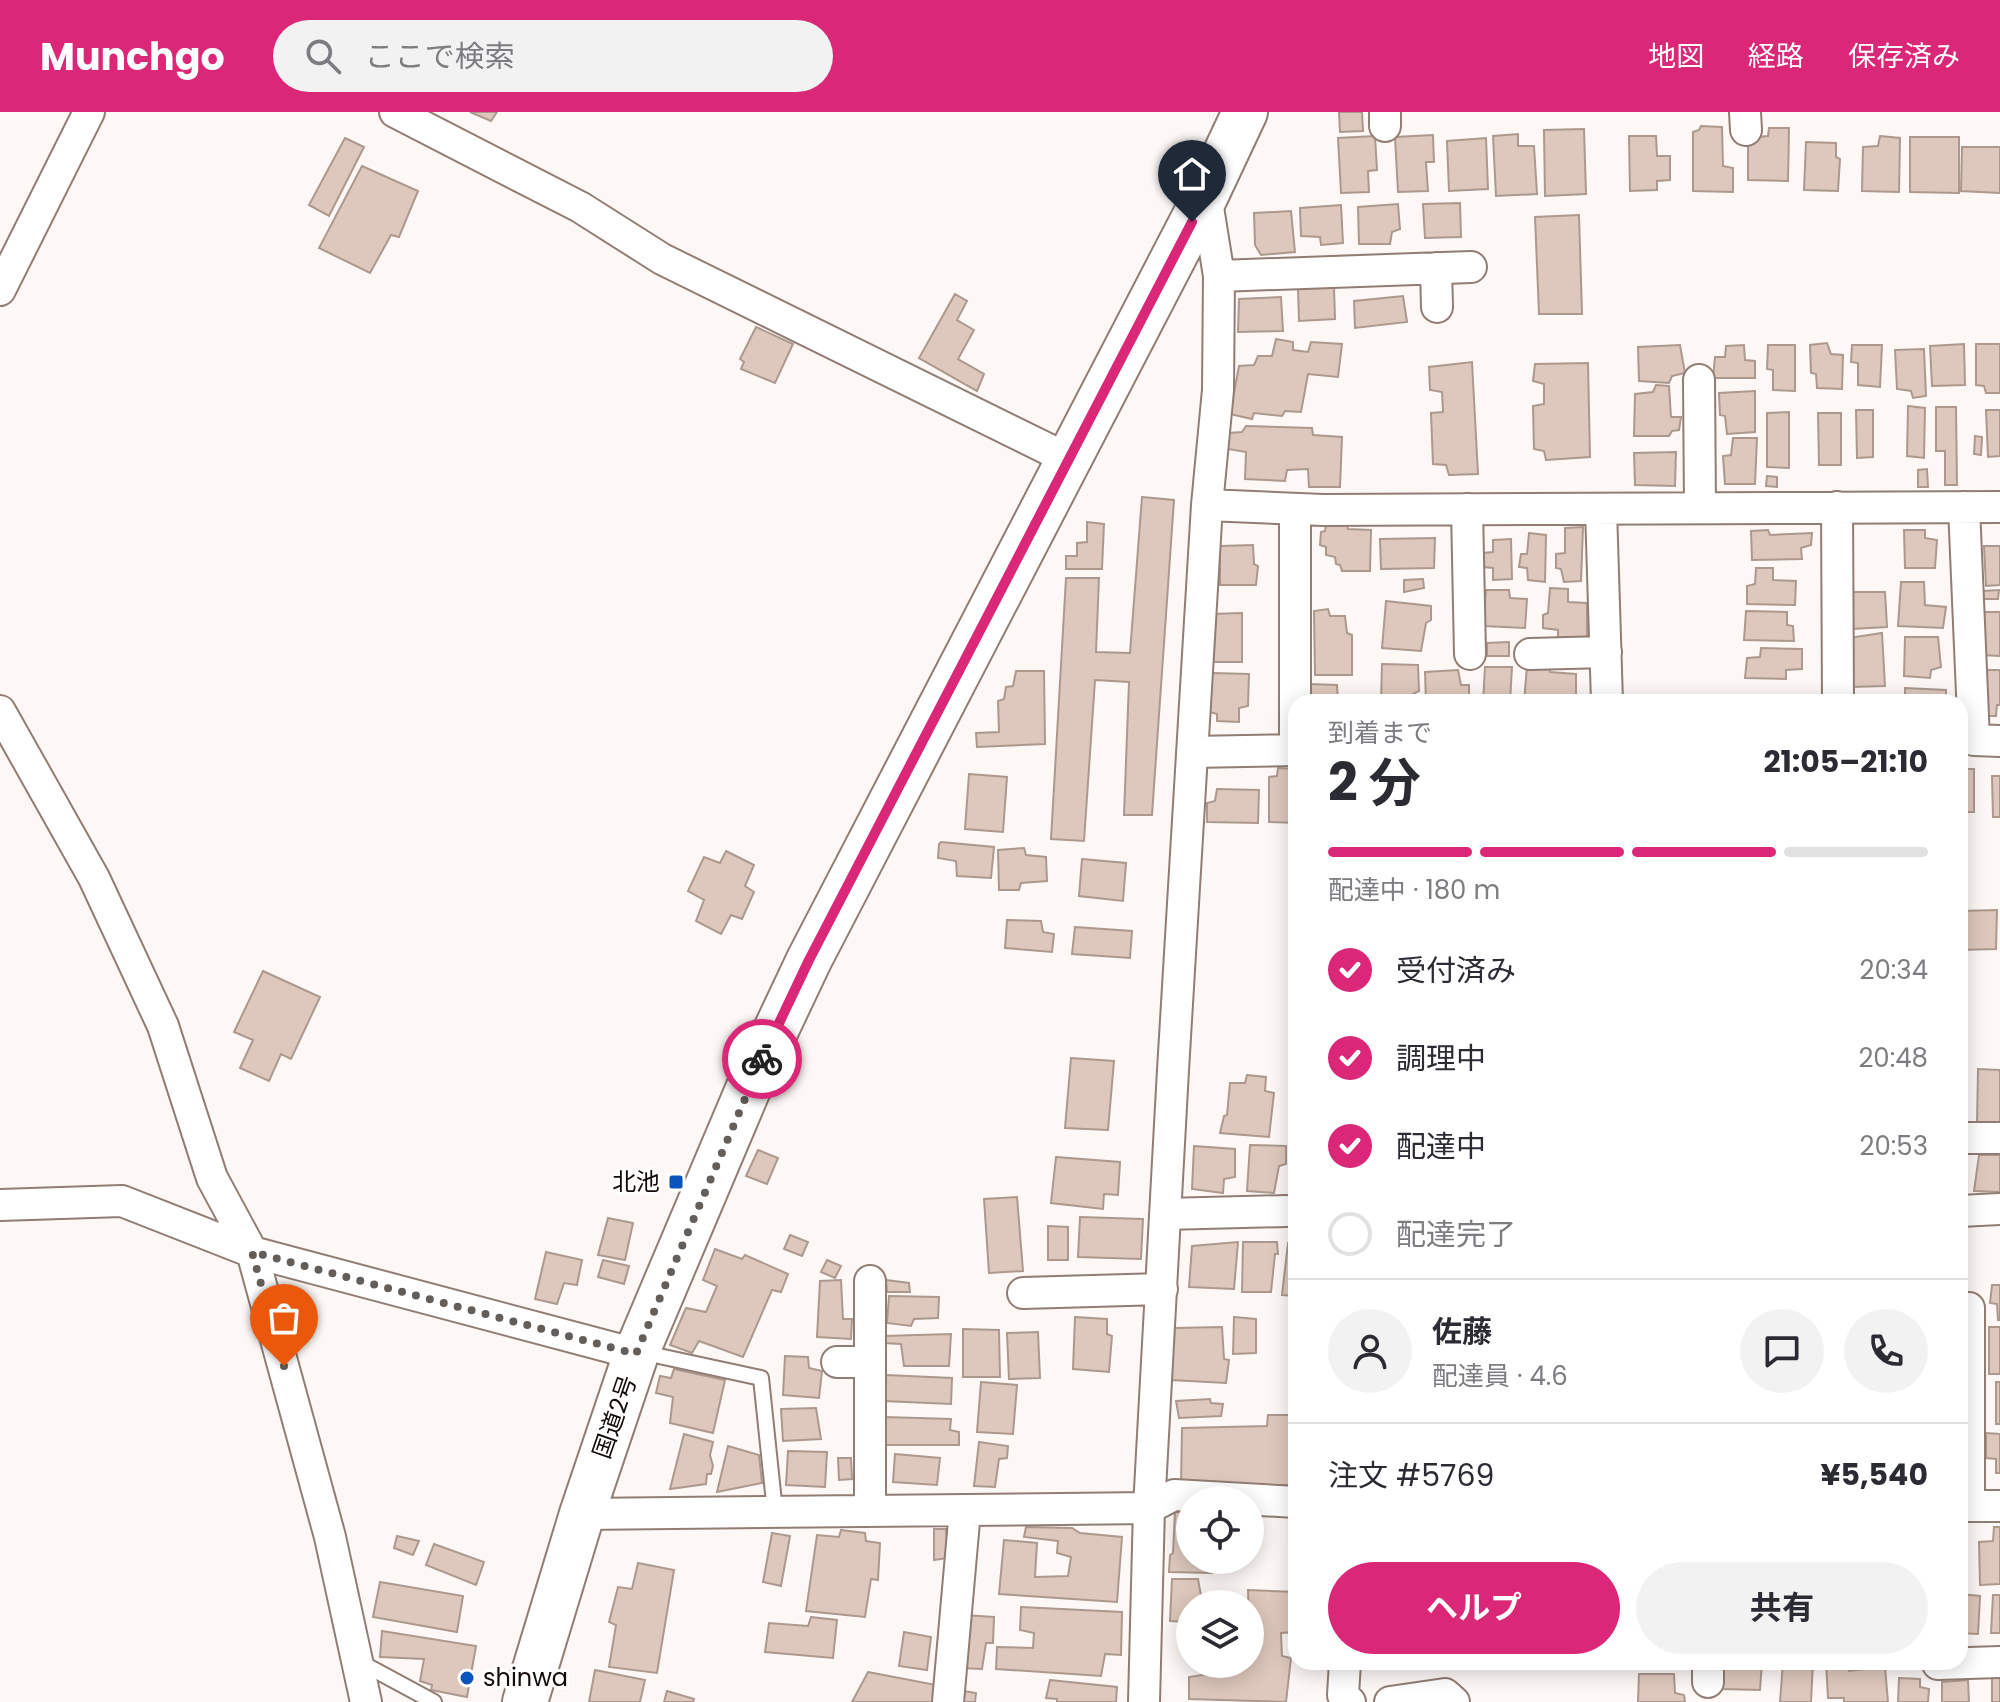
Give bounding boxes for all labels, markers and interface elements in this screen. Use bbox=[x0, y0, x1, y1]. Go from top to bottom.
search box bbox=[273, 20, 833, 92]
text: Munchgo bbox=[40, 30, 225, 83]
icon: search bbox=[301, 34, 345, 78]
text: ここで検索 bbox=[365, 35, 515, 78]
text: 地図 bbox=[1648, 37, 1704, 76]
text: 経路 bbox=[1748, 37, 1804, 76]
text: 保存済み bbox=[1848, 37, 1960, 76]
pin bbox=[1158, 140, 1226, 222]
icon: home bbox=[1170, 152, 1214, 196]
text: 到着まで bbox=[1328, 715, 1432, 751]
text: 21:05–21:10 bbox=[1763, 740, 1928, 783]
text: 2 分 bbox=[1328, 746, 1421, 819]
text: 配達中 · 180 m bbox=[1328, 872, 1500, 908]
icon: check bbox=[1328, 948, 1372, 992]
text: 受付済み bbox=[1396, 949, 1516, 992]
text: 20:34 bbox=[1860, 952, 1928, 988]
courier bbox=[722, 1019, 802, 1099]
icon: check bbox=[1328, 1036, 1372, 1080]
icon: bike bbox=[740, 1037, 784, 1081]
text: 調理中 bbox=[1396, 1037, 1486, 1080]
text: 20:48 bbox=[1858, 1040, 1928, 1076]
icon: check bbox=[1328, 1124, 1372, 1168]
text: 配達中 bbox=[1396, 1125, 1486, 1168]
text: 20:53 bbox=[1860, 1128, 1928, 1164]
place label: 北池 bbox=[612, 1165, 660, 1198]
marker: 北池 bbox=[667, 1173, 685, 1191]
text: 配達完了 bbox=[1396, 1213, 1516, 1256]
pin bbox=[250, 1284, 318, 1366]
icon: bag bbox=[262, 1296, 306, 1340]
button: person bbox=[1328, 1309, 1412, 1393]
button: chat bbox=[1740, 1309, 1824, 1393]
button: phone bbox=[1844, 1309, 1928, 1393]
text: 佐藤 bbox=[1432, 1310, 1492, 1353]
text: 配達員 · 4.6 bbox=[1432, 1358, 1568, 1394]
street label: 国道2号 bbox=[585, 1371, 644, 1463]
text: ¥5,540 bbox=[1820, 1453, 1928, 1496]
text: 注文 #5769 bbox=[1328, 1454, 1494, 1497]
map controls bbox=[1176, 1486, 1264, 1678]
button: locate bbox=[1176, 1486, 1264, 1574]
button: ヘルプ bbox=[1328, 1562, 1620, 1654]
button: 共有 bbox=[1636, 1562, 1928, 1654]
button: layers bbox=[1176, 1590, 1264, 1678]
place label: shinwa bbox=[483, 1661, 568, 1694]
marker: shinwa bbox=[458, 1669, 476, 1687]

